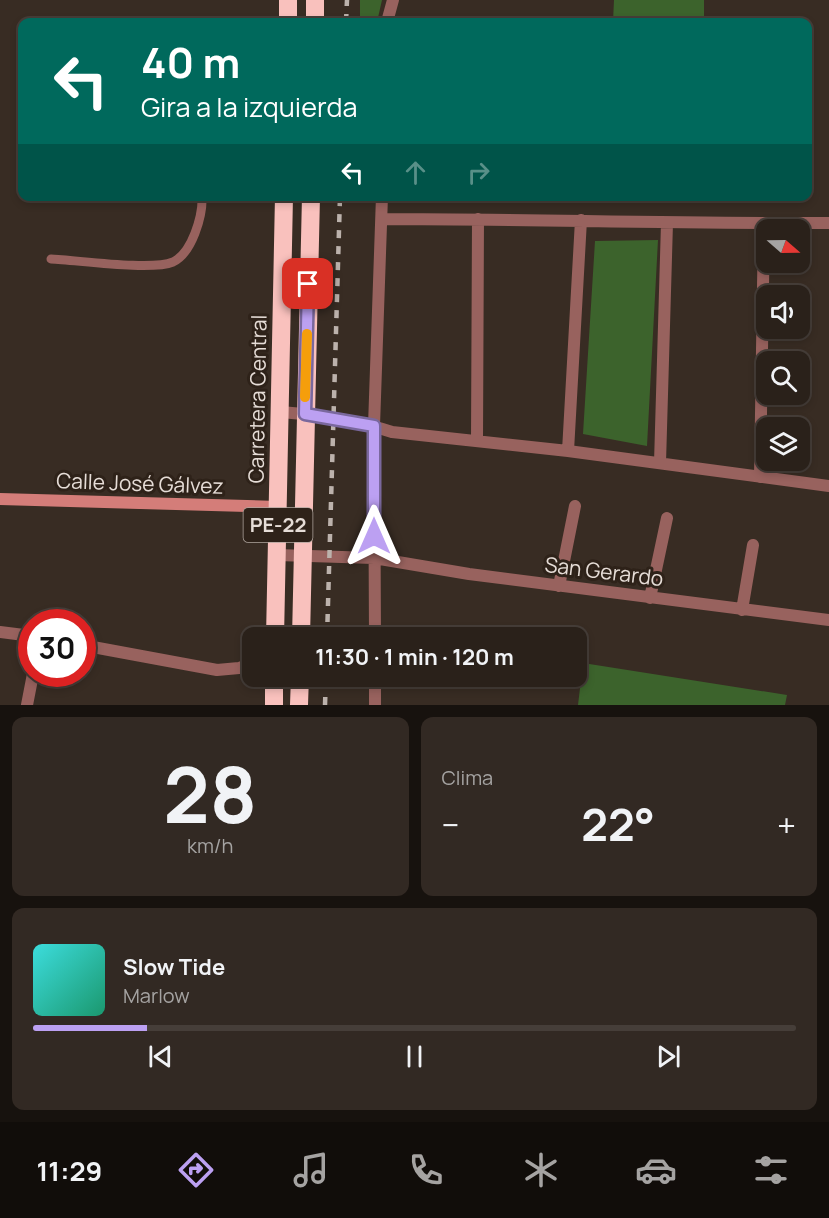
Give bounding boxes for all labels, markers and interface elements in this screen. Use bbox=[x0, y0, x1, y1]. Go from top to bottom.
text: 40 m bbox=[141, 33, 240, 91]
icon: left bbox=[42, 42, 120, 120]
text: Gira a la izquierda bbox=[141, 88, 357, 125]
icon: left bbox=[336, 156, 369, 189]
icon: ahead bbox=[399, 156, 432, 189]
icon: right bbox=[462, 156, 495, 189]
north arrow bbox=[756, 219, 810, 273]
map controls bbox=[756, 219, 810, 471]
pin bbox=[282, 258, 333, 309]
icon: arrive bbox=[291, 267, 324, 300]
button: sound bbox=[756, 285, 810, 339]
street label: Carretera Central bbox=[242, 314, 272, 484]
button: search bbox=[756, 351, 810, 405]
button: layers bbox=[756, 417, 810, 471]
street label: Calle José Gálvez bbox=[56, 466, 224, 500]
position arrow bbox=[342, 504, 406, 568]
road number: PE-22 bbox=[244, 508, 312, 542]
street label: San Gerardo bbox=[543, 550, 665, 592]
speed limit sign: 30 bbox=[18, 609, 96, 687]
text: 11:30 · 1 min · 120 m bbox=[315, 642, 514, 672]
text: 28 bbox=[163, 740, 257, 846]
text: Clima bbox=[442, 764, 493, 791]
text: 22° bbox=[581, 793, 655, 855]
text: − bbox=[442, 802, 459, 847]
text: + bbox=[777, 802, 796, 847]
text: km/h bbox=[187, 832, 234, 859]
text: Slow Tide bbox=[123, 952, 225, 982]
text: Marlow bbox=[123, 982, 190, 1009]
icon: previous bbox=[144, 1040, 177, 1073]
icon: pause bbox=[398, 1040, 431, 1073]
icon: next bbox=[652, 1040, 685, 1073]
icon: directions bbox=[175, 1149, 217, 1191]
icon: music bbox=[290, 1149, 332, 1191]
icon: phone bbox=[405, 1149, 447, 1191]
icon: climate bbox=[520, 1149, 562, 1191]
icon: car bbox=[635, 1149, 677, 1191]
icon: filters bbox=[750, 1149, 792, 1191]
text: 11:29 bbox=[37, 1152, 102, 1189]

